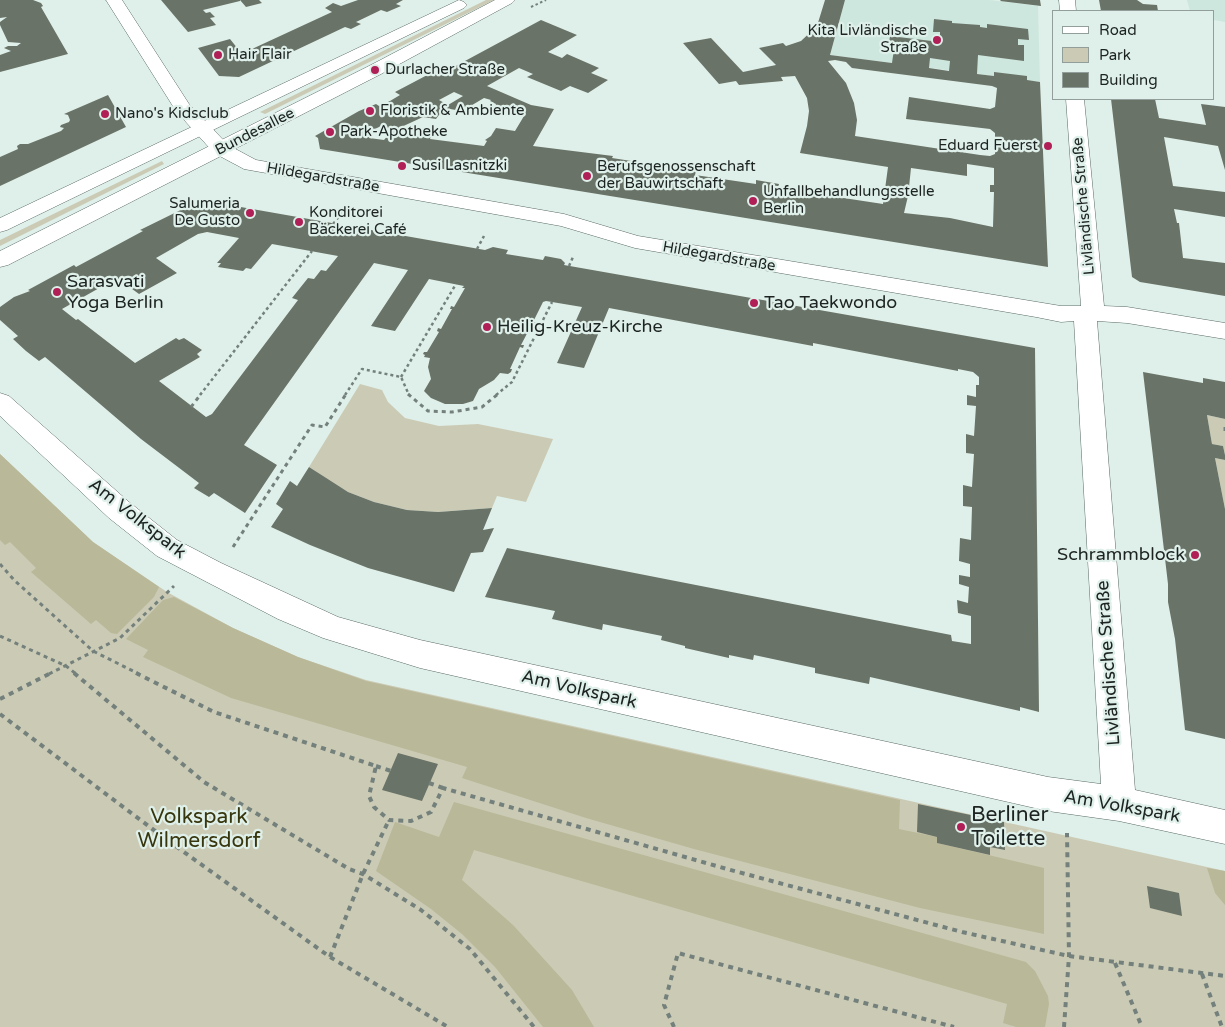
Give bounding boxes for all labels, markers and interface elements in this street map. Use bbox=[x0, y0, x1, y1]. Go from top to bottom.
legend bbox=[1052, 10, 1215, 100]
text: Road bbox=[1099, 21, 1137, 39]
place label: Kita Livländische Straße bbox=[808, 22, 927, 57]
marker: Kita Livländische Straße bbox=[931, 34, 943, 46]
place label: Hair Flair bbox=[228, 46, 292, 64]
text: Park bbox=[1099, 46, 1131, 64]
marker: Hair Flair bbox=[212, 49, 224, 61]
place label: Durlacher Straße bbox=[385, 61, 505, 79]
marker: Durlacher Straße bbox=[369, 64, 381, 76]
text: Building bbox=[1099, 71, 1158, 89]
place label: Floristik & Ambiente bbox=[380, 102, 525, 120]
street label: Bundesallee bbox=[212, 104, 298, 160]
place label: Nano's Kidsclub bbox=[115, 105, 229, 123]
marker: Floristik & Ambiente bbox=[364, 105, 376, 117]
marker: Nano's Kidsclub bbox=[99, 108, 111, 120]
place label: Park-Apotheke bbox=[340, 123, 447, 141]
marker: Park-Apotheke bbox=[324, 126, 336, 138]
street label: Livländische Straße bbox=[1069, 136, 1099, 276]
place label: Eduard Fuerst bbox=[938, 137, 1038, 155]
marker: Eduard Fuerst bbox=[1042, 140, 1054, 152]
place label: Susi Lasnitzki bbox=[412, 157, 507, 175]
place label: Berufsgenossenschaft der Bauwirtschaft bbox=[597, 158, 756, 193]
street label: Hildegardstraße bbox=[265, 159, 381, 197]
marker: Susi Lasnitzki bbox=[396, 160, 408, 172]
marker: Berufsgenossenschaft der Bauwirtschaft bbox=[581, 170, 593, 182]
place label: Unfallbehandlungsstelle Berlin bbox=[763, 183, 934, 218]
place label: Salumeria De Gusto bbox=[169, 195, 240, 230]
marker: Unfallbehandlungsstelle Berlin bbox=[747, 195, 759, 207]
place label: Konditorei Bäckerei Café bbox=[309, 204, 406, 239]
marker: Salumeria De Gusto bbox=[244, 207, 256, 219]
marker: Konditorei Bäckerei Café bbox=[293, 216, 305, 228]
street label: Hildegardstraße bbox=[661, 238, 777, 276]
place label: Sarasvati Yoga Berlin bbox=[67, 271, 164, 314]
marker: Sarasvati Yoga Berlin bbox=[51, 286, 63, 298]
place label: Tao Taekwondo bbox=[764, 292, 897, 314]
marker: Tao Taekwondo bbox=[748, 297, 760, 309]
place label: Heilig-Kreuz-Kirche bbox=[497, 316, 663, 338]
marker: Heilig-Kreuz-Kirche bbox=[481, 321, 493, 333]
street label: Am Volkspark bbox=[84, 474, 190, 564]
place label: Schrammblock bbox=[1057, 544, 1185, 566]
marker: Schrammblock bbox=[1189, 549, 1201, 561]
street label: Livländische Straße bbox=[1092, 580, 1126, 746]
street label: Am Volkspark bbox=[519, 666, 639, 714]
street label: Am Volkspark bbox=[1062, 786, 1182, 828]
place label: Berliner Toilette bbox=[971, 802, 1049, 852]
park label: Volkspark Wilmersdorf bbox=[138, 804, 260, 854]
marker: Berliner Toilette bbox=[955, 821, 967, 833]

